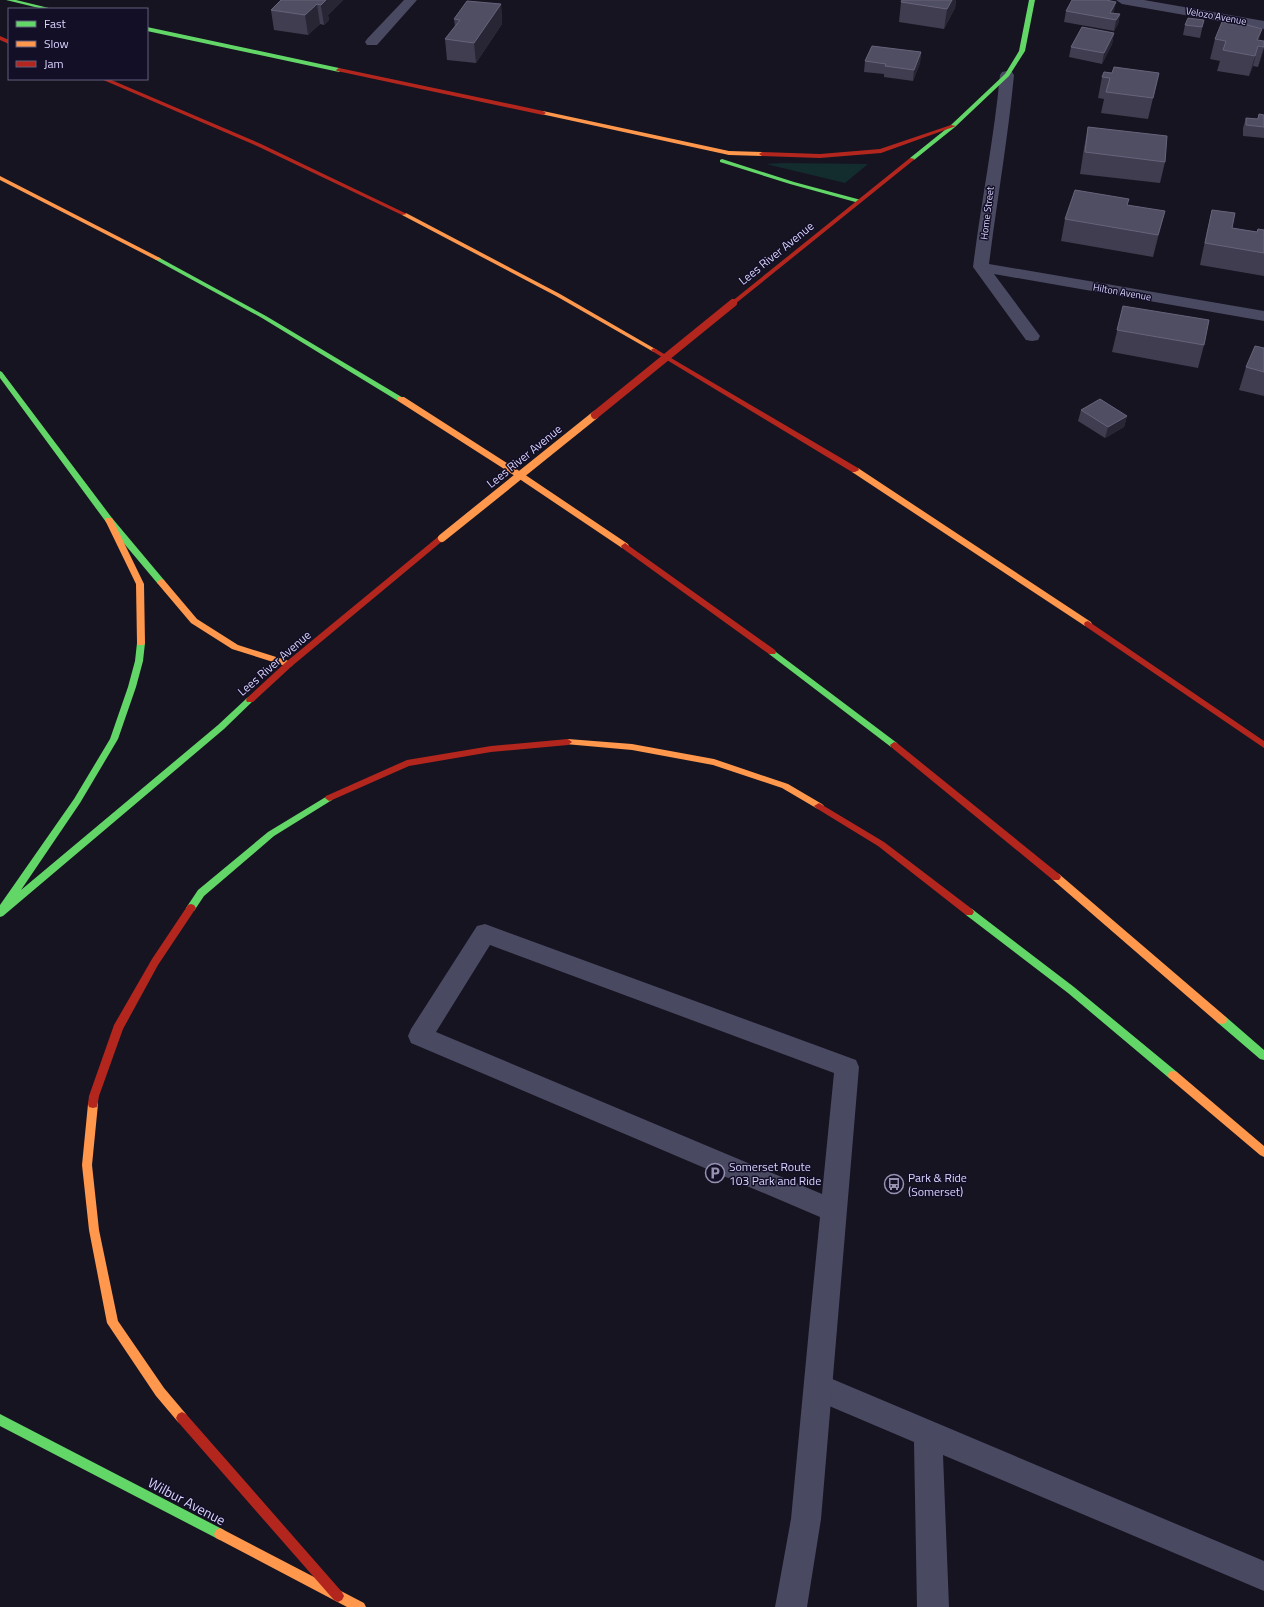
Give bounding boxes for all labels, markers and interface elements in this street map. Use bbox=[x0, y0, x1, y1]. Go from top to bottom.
street label: Velozo Avenue bbox=[1184, 3, 1248, 29]
legend bbox=[8, 8, 148, 80]
text: Fast bbox=[44, 14, 67, 33]
text: Slow bbox=[44, 34, 69, 53]
text: Jam bbox=[44, 54, 64, 73]
street label: Home Street bbox=[976, 185, 998, 240]
street label: Lees River Avenue bbox=[734, 217, 818, 289]
street label: Hilton Avenue bbox=[1092, 280, 1152, 304]
street label: Lees River Avenue bbox=[482, 420, 566, 492]
street label: Lees River Avenue bbox=[233, 626, 315, 700]
place label: Somerset Route 103 Park and Ride bbox=[729, 1157, 821, 1190]
parking icon: Somerset Route 103 Park and Ride bbox=[704, 1162, 726, 1184]
place label: Park & Ride (Somerset) bbox=[908, 1168, 967, 1201]
bus stop icon: Park & Ride (Somerset) bbox=[883, 1173, 905, 1195]
street label: Wilbur Avenue bbox=[144, 1472, 230, 1530]

